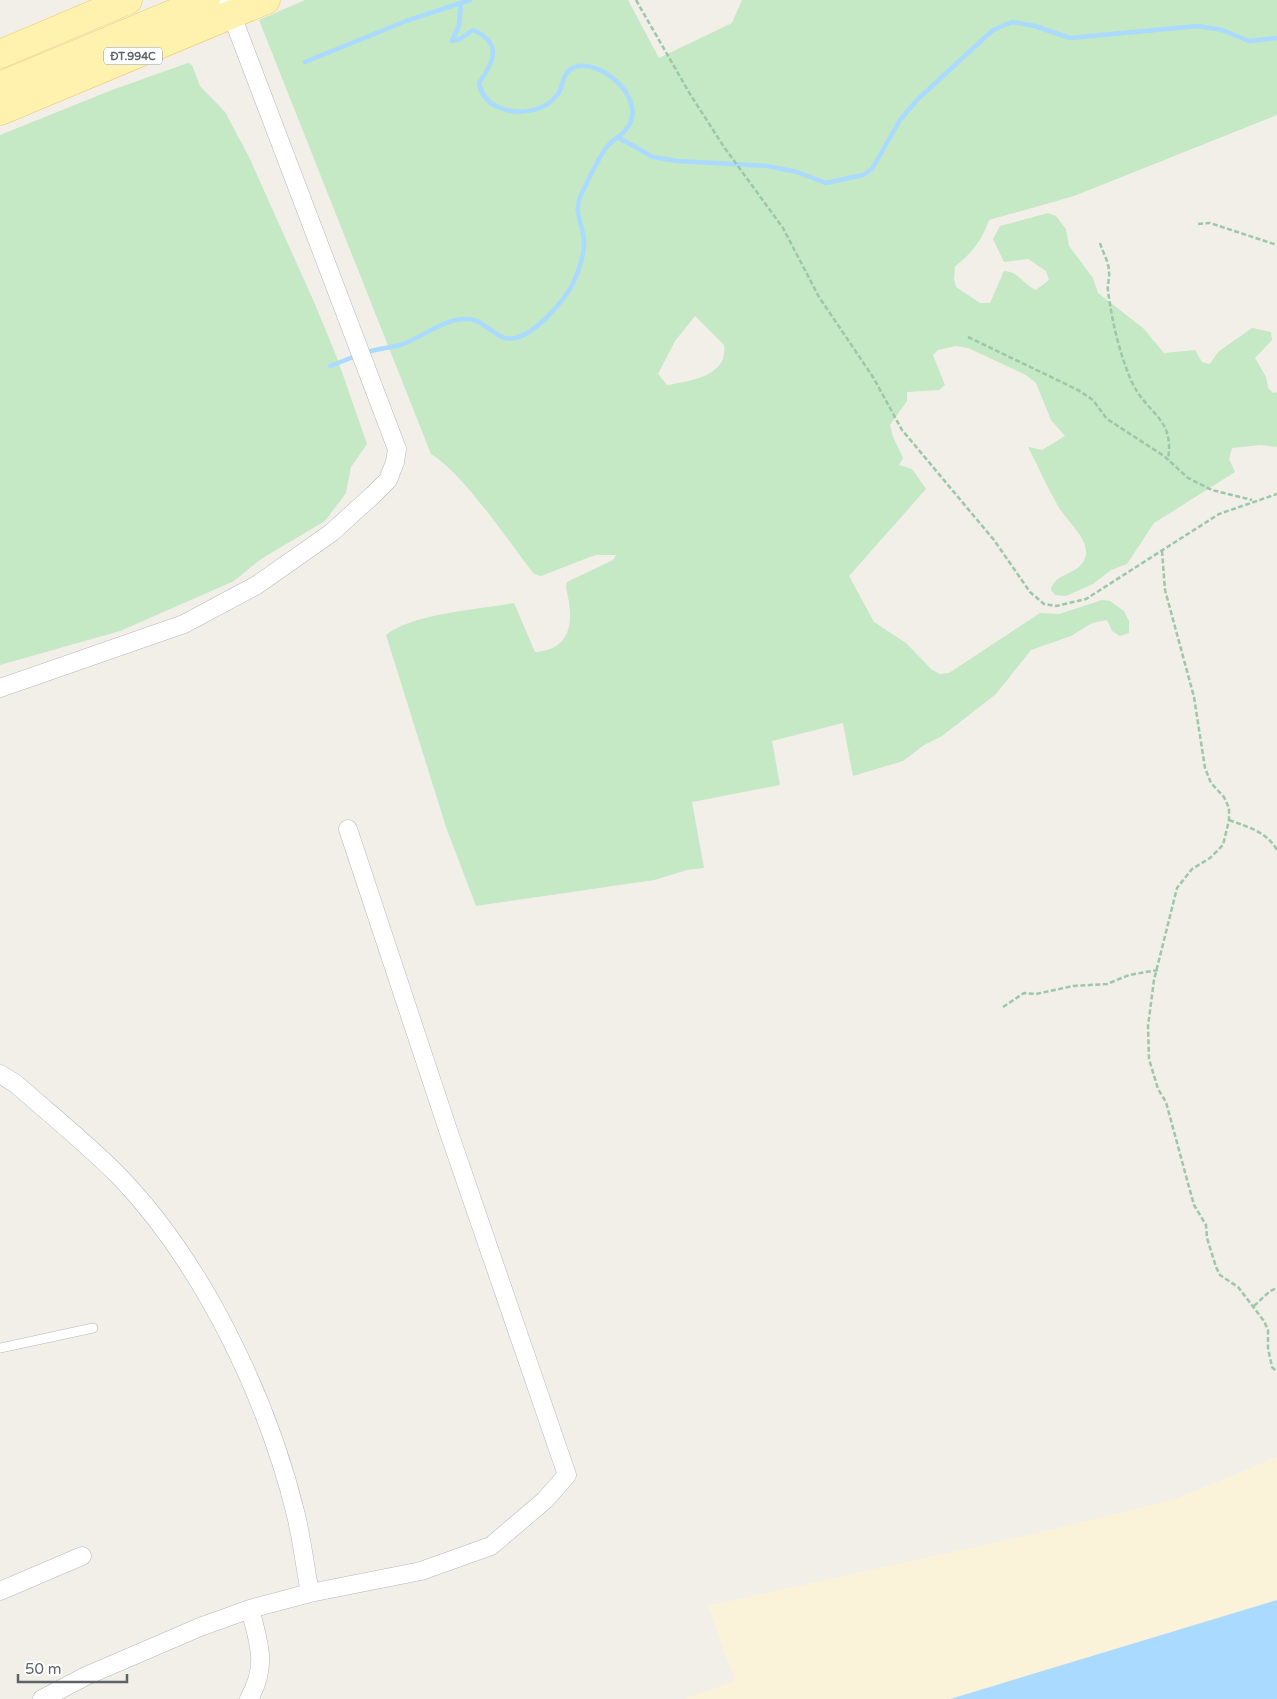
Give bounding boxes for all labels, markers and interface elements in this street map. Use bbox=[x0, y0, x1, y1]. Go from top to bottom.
road number: ĐT.994C bbox=[104, 48, 162, 64]
scale bar bbox=[18, 1652, 126, 1684]
text: 50 m bbox=[25, 1660, 62, 1678]

